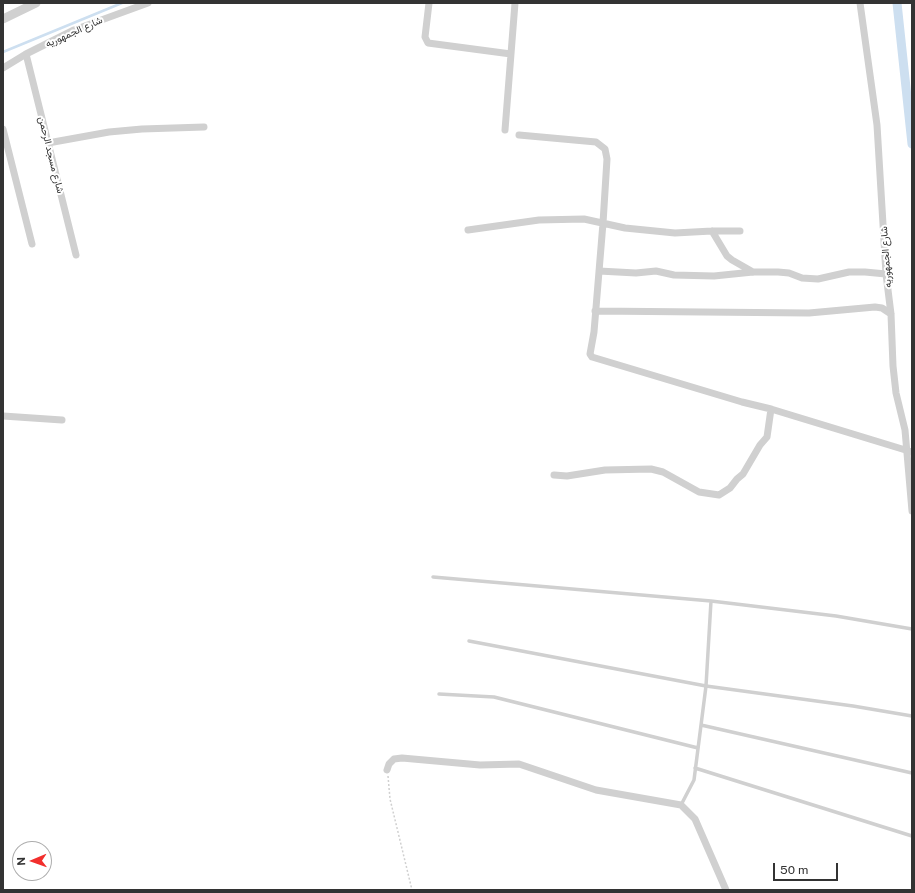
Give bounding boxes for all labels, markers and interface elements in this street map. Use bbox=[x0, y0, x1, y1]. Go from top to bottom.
street label: شارع الجمهوريه bbox=[43, 14, 105, 50]
street label: شارع مسجد الرحمن bbox=[36, 115, 66, 195]
street label: شارع الجمهوريه bbox=[878, 226, 894, 288]
north arrow bbox=[12, 841, 52, 881]
scale bar bbox=[775, 855, 840, 881]
text: N bbox=[15, 857, 27, 866]
text: 50 m bbox=[780, 863, 808, 877]

